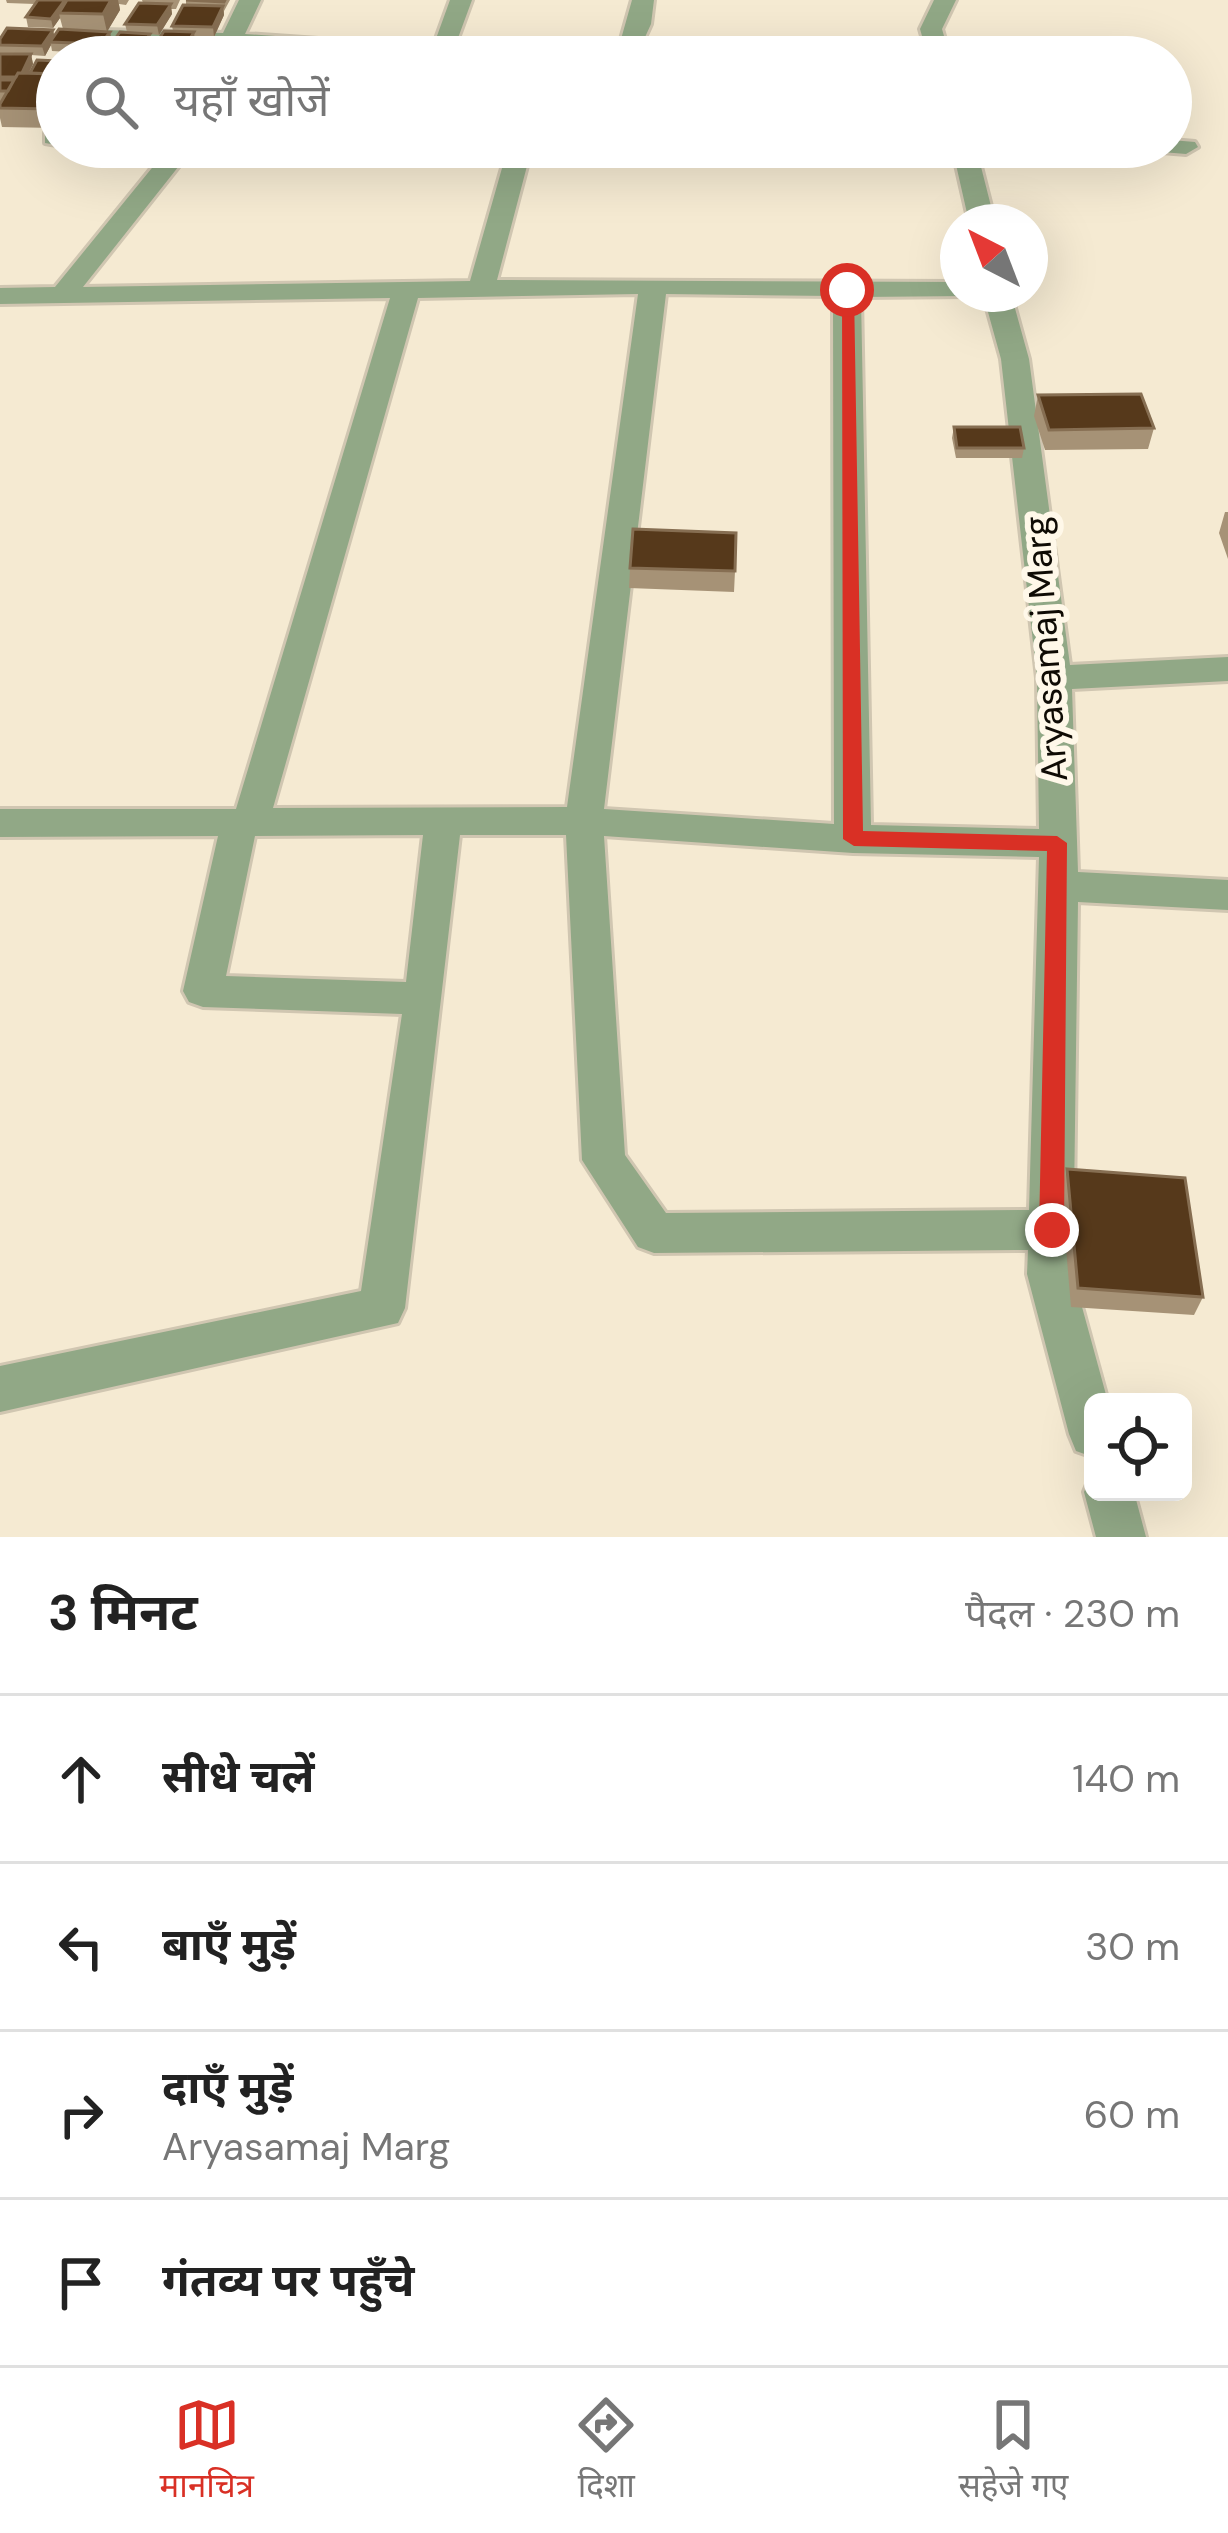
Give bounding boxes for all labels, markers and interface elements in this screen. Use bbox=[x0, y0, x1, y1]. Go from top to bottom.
search box bbox=[36, 36, 1192, 168]
icon: search bbox=[78, 69, 144, 135]
text: यहाँ खोजें bbox=[174, 71, 329, 130]
north arrow bbox=[940, 204, 1048, 312]
route start bbox=[820, 263, 874, 317]
street label: Aryasamaj Marg bbox=[1013, 515, 1078, 783]
route end bbox=[1025, 1203, 1079, 1257]
map controls bbox=[1084, 1393, 1192, 1501]
button: locate bbox=[1084, 1393, 1192, 1501]
text: 3 मिनट bbox=[48, 1579, 198, 1646]
text: पैदल · 230 m bbox=[965, 1588, 1180, 1639]
icon: ahead bbox=[48, 1746, 114, 1812]
text: सीधे चलें bbox=[162, 1747, 314, 1806]
text: 140 m bbox=[1072, 1753, 1180, 1804]
icon: left bbox=[48, 1914, 114, 1980]
text: बाएँ मुड़ें bbox=[162, 1915, 296, 1974]
text: 30 m bbox=[1085, 1921, 1180, 1972]
text: दाएँ मुड़ें bbox=[162, 2058, 293, 2117]
icon: right bbox=[48, 2082, 114, 2148]
text: 60 m bbox=[1084, 2089, 1180, 2140]
text: Aryasamaj Marg bbox=[162, 2121, 450, 2172]
icon: arrive bbox=[48, 2250, 114, 2316]
text: गंतव्य पर पहुँचे bbox=[162, 2251, 415, 2310]
tab: मानचित्र bbox=[160, 2392, 254, 2510]
tab: दिशा bbox=[573, 2392, 639, 2510]
tab: सहेजे गए bbox=[958, 2392, 1068, 2510]

